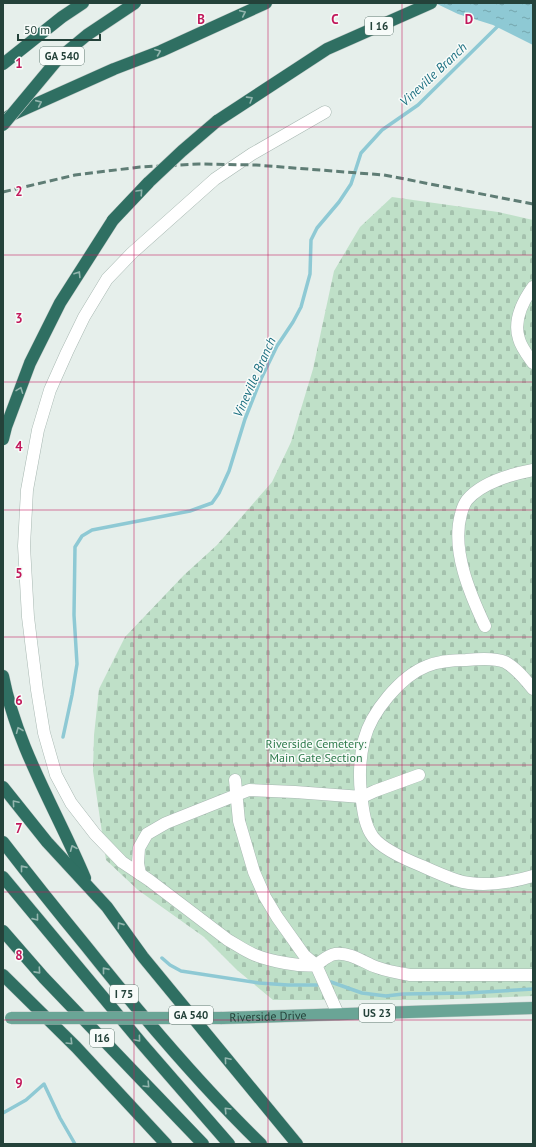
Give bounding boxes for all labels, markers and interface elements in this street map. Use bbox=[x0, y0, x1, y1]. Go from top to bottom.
one-way arrow bbox=[239, 10, 247, 18]
text: B bbox=[197, 11, 205, 28]
text: C bbox=[331, 11, 339, 28]
text: D bbox=[465, 11, 473, 28]
scale bar bbox=[18, 16, 100, 42]
road number: I 16 bbox=[365, 17, 393, 35]
text: 50 m bbox=[24, 22, 50, 37]
water label: Vineville Branch bbox=[396, 39, 471, 110]
road number: GA 540 bbox=[40, 47, 84, 65]
one-way arrow bbox=[155, 48, 162, 56]
text: 1 bbox=[15, 55, 23, 72]
one-way arrow bbox=[246, 96, 253, 104]
one-way arrow bbox=[35, 100, 42, 108]
text: 2 bbox=[15, 183, 23, 200]
one-way arrow bbox=[135, 189, 142, 196]
one-way arrow bbox=[73, 271, 81, 278]
text: 3 bbox=[15, 310, 23, 327]
water label: Vineville Branch bbox=[229, 334, 280, 420]
one-way arrow bbox=[15, 387, 23, 394]
text: 4 bbox=[15, 438, 23, 455]
text: 5 bbox=[15, 565, 23, 582]
text: 6 bbox=[15, 692, 23, 709]
one-way arrow bbox=[15, 727, 23, 734]
park label: Riverside Cemetery: Main Gate Section bbox=[266, 736, 367, 765]
one-way arrow bbox=[13, 800, 20, 808]
text: 7 bbox=[15, 820, 23, 837]
one-way arrow bbox=[69, 845, 77, 852]
one-way arrow bbox=[21, 866, 28, 873]
one-way arrow bbox=[32, 913, 39, 920]
one-way arrow bbox=[118, 923, 125, 930]
text: 8 bbox=[15, 947, 23, 964]
one-way arrow bbox=[33, 966, 40, 973]
one-way arrow bbox=[102, 967, 109, 974]
road number: I 75 bbox=[110, 985, 138, 1003]
road number: US 23 bbox=[359, 1004, 395, 1022]
road number: GA 540 bbox=[169, 1006, 213, 1024]
street label: Riverside Drive bbox=[229, 1007, 307, 1025]
road number: I16 bbox=[90, 1029, 114, 1047]
one-way arrow bbox=[133, 1034, 140, 1041]
one-way arrow bbox=[65, 1037, 73, 1044]
one-way arrow bbox=[225, 1057, 232, 1065]
text: 9 bbox=[15, 1075, 23, 1092]
one-way arrow bbox=[142, 1080, 150, 1088]
one-way arrow bbox=[224, 1107, 232, 1115]

